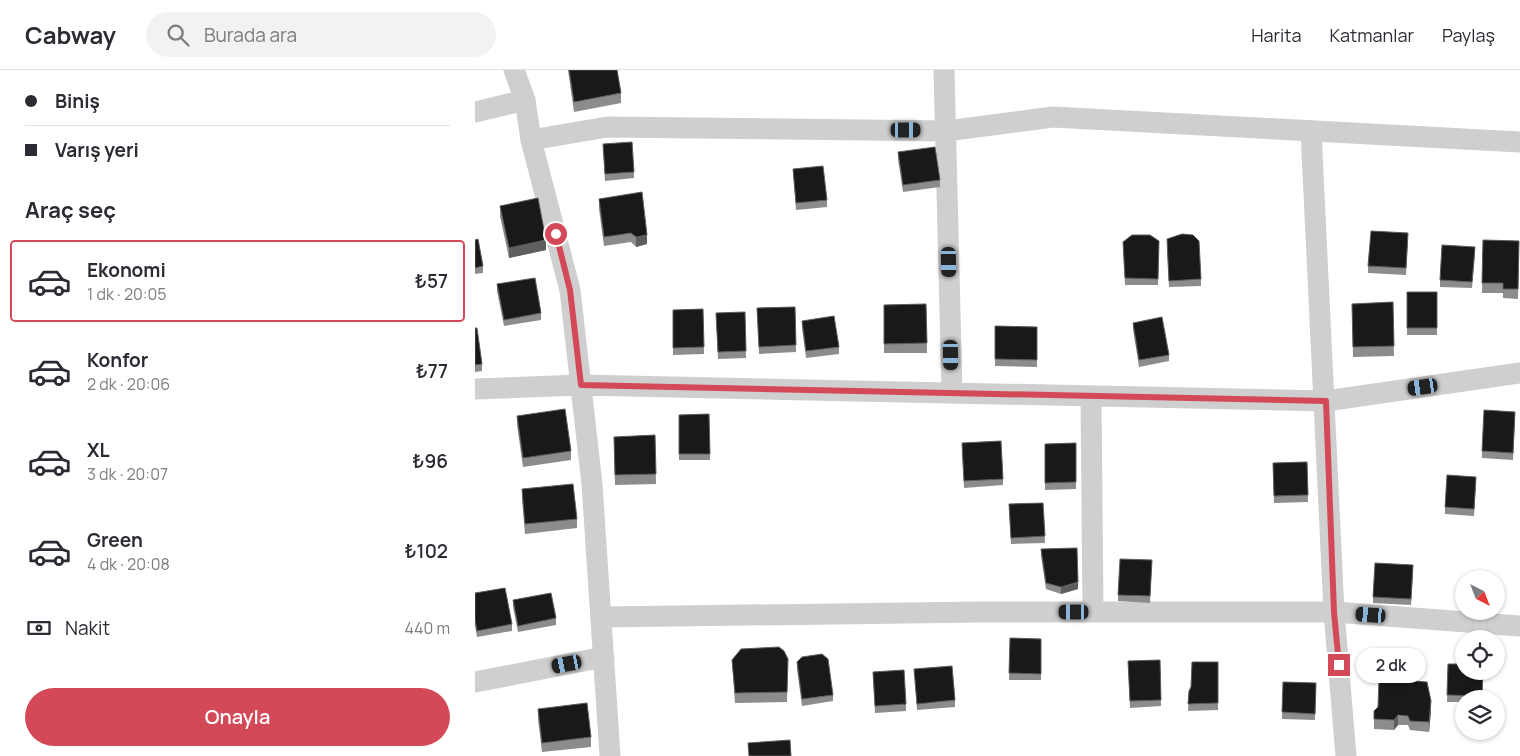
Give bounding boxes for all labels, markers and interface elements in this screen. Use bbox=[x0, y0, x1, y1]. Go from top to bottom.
search box bbox=[146, 12, 496, 57]
text: Cabway bbox=[25, 18, 116, 51]
icon: search bbox=[164, 21, 192, 49]
text: Burada ara bbox=[204, 22, 297, 48]
text: Harita bbox=[1251, 23, 1301, 47]
text: Katmanlar bbox=[1329, 23, 1414, 47]
text: Paylaş bbox=[1442, 23, 1495, 47]
text: Biniş bbox=[55, 88, 100, 114]
car bbox=[891, 123, 921, 138]
text: Varış yeri bbox=[55, 137, 139, 163]
text: Araç seç bbox=[25, 195, 116, 225]
route start bbox=[545, 223, 567, 245]
car bbox=[941, 247, 956, 277]
text: Ekonomi bbox=[87, 257, 166, 283]
icon: car bbox=[27, 259, 72, 304]
text: ₺57 bbox=[415, 268, 448, 294]
text: 1 dk · 20:05 bbox=[87, 283, 167, 305]
car bbox=[943, 340, 958, 370]
text: Konfor bbox=[87, 347, 148, 373]
icon: car bbox=[27, 349, 72, 394]
text: ₺77 bbox=[416, 358, 448, 384]
text: 2 dk · 20:06 bbox=[87, 373, 170, 395]
car bbox=[1407, 377, 1438, 397]
text: XL bbox=[87, 437, 110, 463]
icon: car bbox=[27, 439, 72, 484]
text: ₺96 bbox=[412, 448, 448, 474]
text: 3 dk · 20:07 bbox=[87, 463, 168, 485]
text: Green bbox=[87, 527, 143, 553]
icon: car bbox=[27, 529, 72, 574]
text: ₺102 bbox=[404, 538, 448, 564]
text: 4 dk · 20:08 bbox=[87, 553, 170, 575]
north arrow bbox=[1455, 570, 1505, 620]
map controls bbox=[1455, 570, 1505, 740]
car bbox=[1059, 605, 1089, 620]
car bbox=[1355, 606, 1386, 624]
icon: cash bbox=[25, 614, 53, 642]
text: Nakit bbox=[65, 615, 110, 641]
text: 440 m bbox=[404, 617, 450, 639]
button: locate bbox=[1455, 630, 1505, 680]
callout: 2 dk bbox=[1357, 648, 1427, 682]
car bbox=[550, 654, 583, 674]
route end bbox=[1328, 654, 1350, 676]
text: 2 dk bbox=[1376, 654, 1406, 676]
button: Onayla bbox=[25, 688, 450, 746]
button: layers bbox=[1455, 690, 1505, 740]

